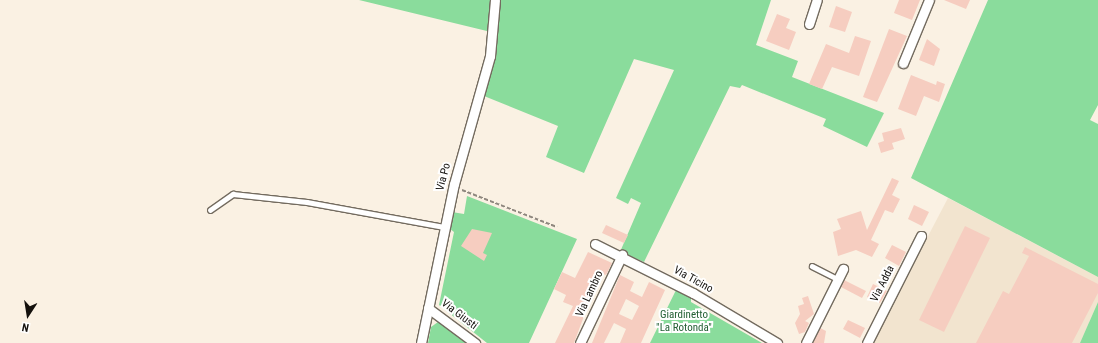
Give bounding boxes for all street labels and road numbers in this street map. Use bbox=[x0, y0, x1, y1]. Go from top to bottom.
street label: Via Po bbox=[434, 162, 454, 192]
street label: Via Ticino bbox=[671, 264, 715, 296]
street label: Via Adda bbox=[868, 264, 898, 304]
street label: Via Lambro bbox=[574, 269, 606, 319]
street label: Via Giusti bbox=[438, 297, 480, 333]

